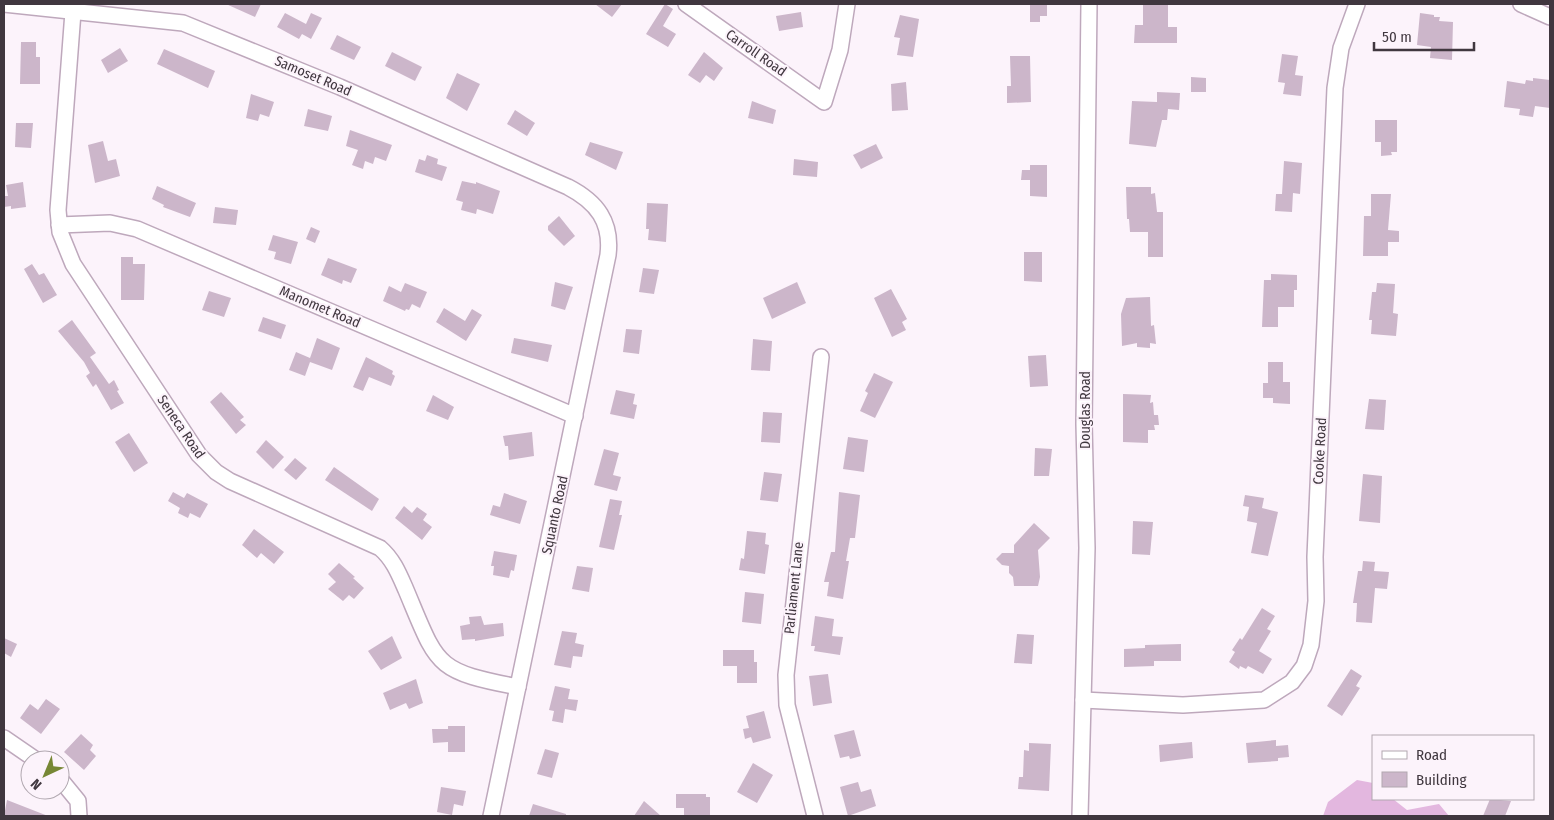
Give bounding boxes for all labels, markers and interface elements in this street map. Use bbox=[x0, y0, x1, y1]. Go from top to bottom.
scale bar bbox=[1374, 20, 1474, 52]
street label: Carroll Road bbox=[722, 26, 790, 80]
text: 50 m bbox=[1382, 28, 1412, 46]
street label: Samoset Road bbox=[272, 52, 354, 100]
street label: Manomet Road bbox=[277, 282, 363, 332]
street label: Douglas Road bbox=[1077, 371, 1094, 449]
street label: Seneca Road bbox=[153, 392, 209, 462]
street label: Cooke Road bbox=[1310, 417, 1330, 485]
street label: Squanto Road bbox=[538, 474, 572, 556]
street label: Parliament Lane bbox=[781, 541, 807, 635]
legend bbox=[1372, 735, 1534, 800]
text: Road bbox=[1416, 746, 1447, 764]
north arrow bbox=[20, 750, 70, 800]
text: Building bbox=[1416, 771, 1467, 789]
text: N bbox=[27, 775, 45, 793]

